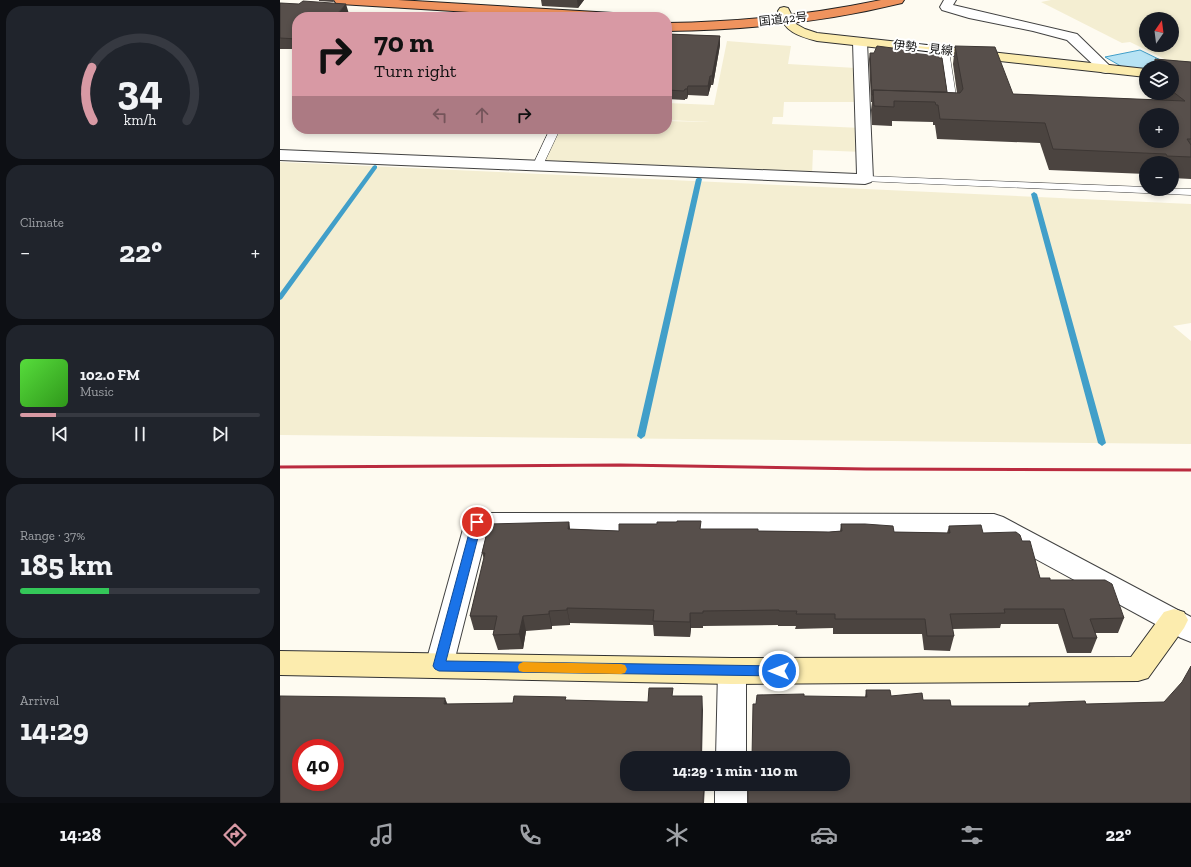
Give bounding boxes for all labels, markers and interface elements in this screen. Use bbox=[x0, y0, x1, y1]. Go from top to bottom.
street label: 国道42号 bbox=[758, 9, 808, 29]
north arrow bbox=[1139, 12, 1179, 52]
map controls bbox=[1139, 12, 1179, 196]
text: 70 m bbox=[374, 26, 434, 59]
icon: right bbox=[308, 28, 360, 80]
street label: 伊勢二見線 bbox=[892, 38, 954, 58]
text: Turn right bbox=[374, 60, 456, 82]
button: layers bbox=[1139, 60, 1179, 100]
text: 34 bbox=[117, 65, 163, 115]
icon: left bbox=[429, 104, 451, 126]
icon: ahead bbox=[471, 104, 493, 126]
icon: right bbox=[513, 104, 535, 126]
button: + bbox=[1139, 108, 1179, 148]
text: km/h bbox=[124, 111, 156, 128]
button: − bbox=[1139, 156, 1179, 196]
text: Climate bbox=[20, 215, 64, 230]
text: 22° bbox=[119, 234, 162, 270]
text: − bbox=[20, 239, 30, 266]
text: + bbox=[251, 239, 260, 266]
text: 102.0 FM bbox=[80, 366, 140, 384]
text: Music bbox=[80, 384, 114, 399]
icon: previous bbox=[49, 423, 71, 445]
icon: pause bbox=[129, 423, 151, 445]
icon: next bbox=[209, 423, 231, 445]
pin bbox=[460, 505, 494, 539]
icon: arrive bbox=[466, 511, 488, 533]
text: Range · 37% bbox=[20, 528, 85, 543]
text: 185 km bbox=[20, 547, 112, 583]
position arrow bbox=[758, 650, 800, 692]
text: Arrival bbox=[20, 693, 59, 708]
text: 14:29 bbox=[20, 712, 89, 748]
speed limit sign: 40 bbox=[292, 739, 344, 791]
text: 14:29 · 1 min · 110 m bbox=[673, 762, 797, 780]
icon: directions bbox=[221, 821, 249, 849]
icon: music bbox=[368, 821, 396, 849]
icon: phone bbox=[516, 821, 544, 849]
icon: climate bbox=[663, 821, 691, 849]
icon: car bbox=[810, 821, 838, 849]
icon: filters bbox=[958, 821, 986, 849]
text: 14:28 bbox=[60, 824, 101, 846]
text: 22° bbox=[1105, 824, 1131, 846]

